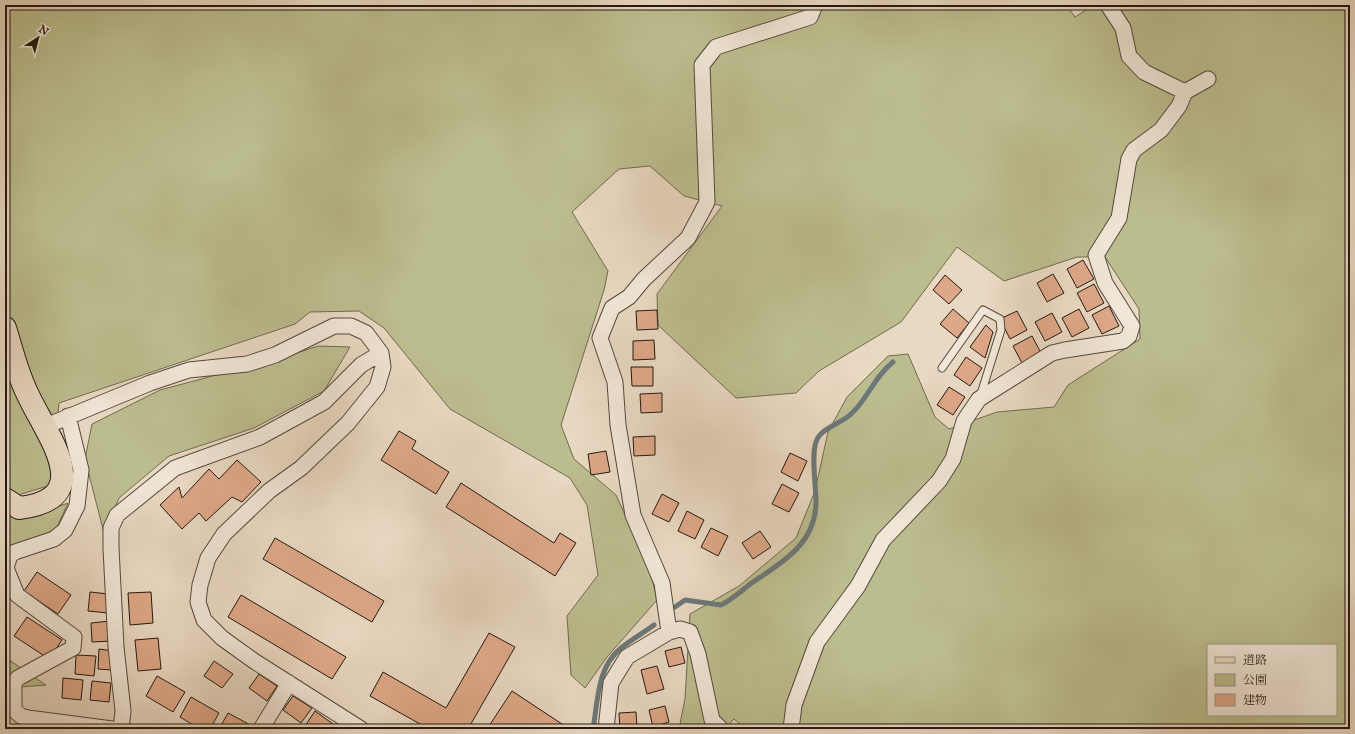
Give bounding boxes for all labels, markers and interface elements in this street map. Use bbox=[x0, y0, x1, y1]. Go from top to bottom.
north arrow bbox=[18, 18, 58, 58]
text: N bbox=[36, 22, 52, 39]
legend bbox=[1207, 644, 1337, 716]
text: 道路 bbox=[1243, 653, 1267, 667]
text: 公園 bbox=[1243, 673, 1267, 687]
text: 建物 bbox=[1243, 693, 1267, 707]

